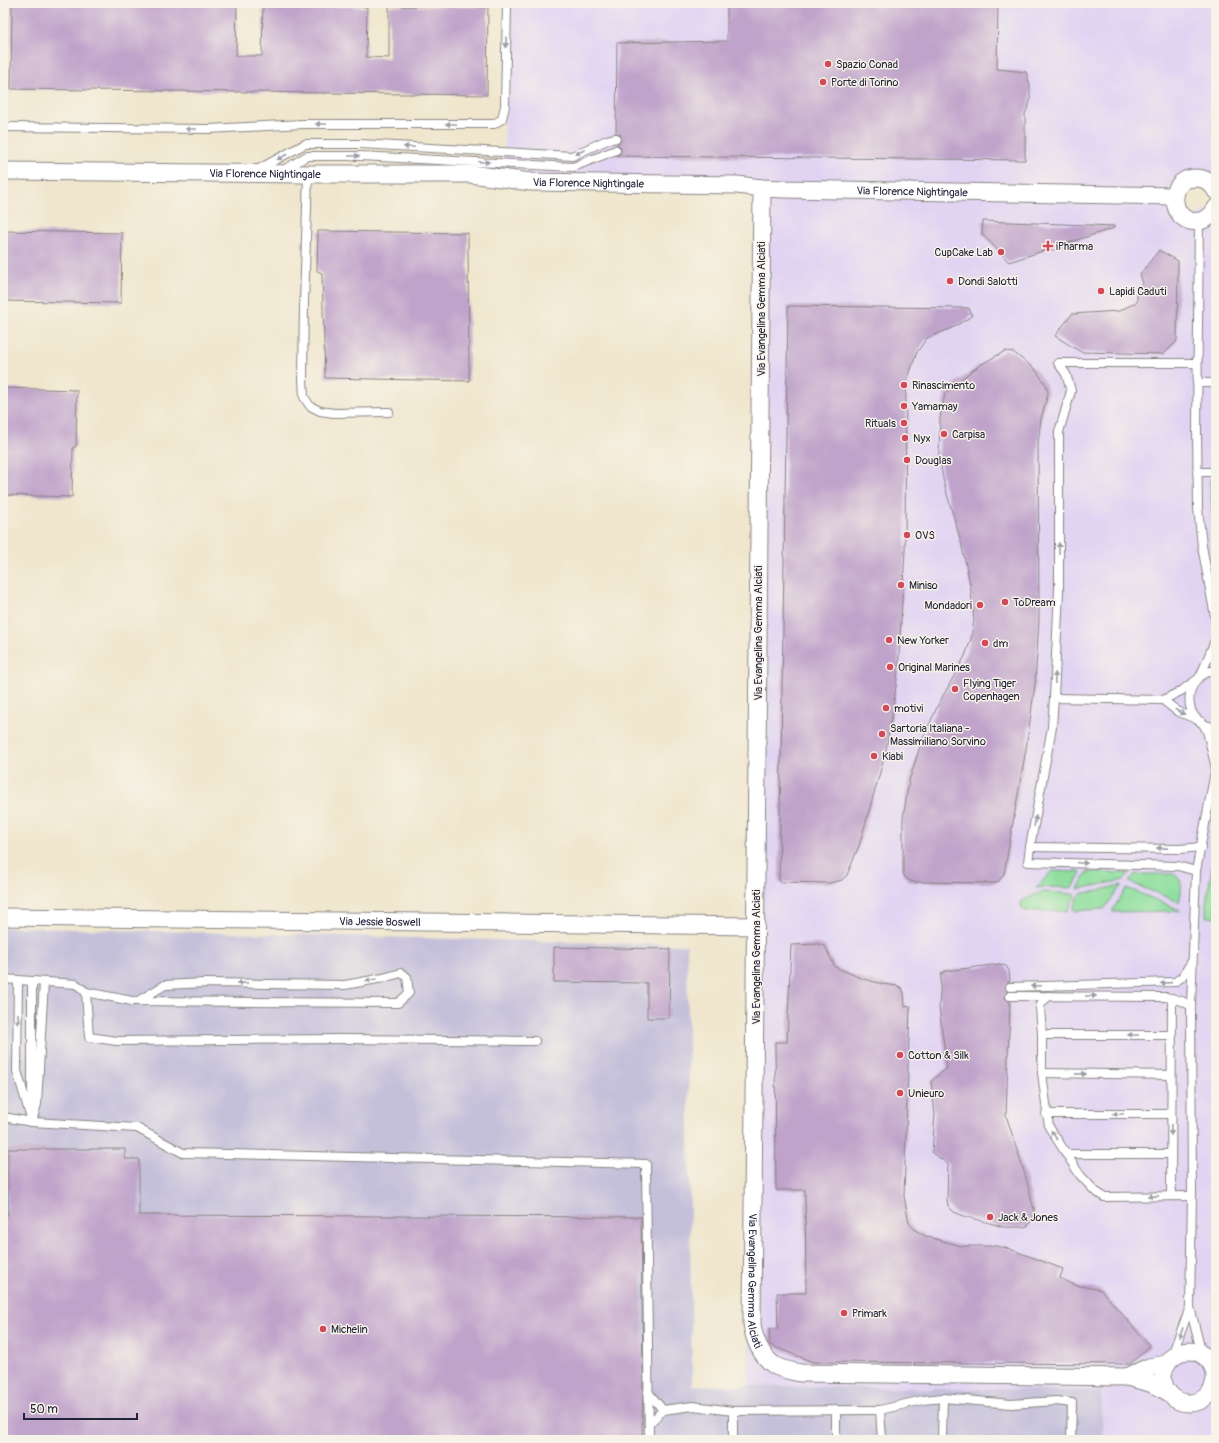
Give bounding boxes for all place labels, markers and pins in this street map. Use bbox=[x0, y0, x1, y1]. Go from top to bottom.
place label: Spazio Conad bbox=[836, 58, 898, 71]
marker: Spazio Conad bbox=[823, 59, 833, 69]
place label: Porte di Torino bbox=[831, 76, 899, 89]
marker: Porte di Torino bbox=[818, 77, 828, 87]
place label: iPharma bbox=[1056, 240, 1093, 253]
marker: iPharma bbox=[1043, 241, 1053, 251]
place label: CupCake Lab bbox=[934, 246, 993, 259]
marker: CupCake Lab bbox=[996, 247, 1006, 257]
place label: Dondi Salotti bbox=[958, 275, 1018, 288]
marker: Dondi Salotti bbox=[945, 276, 955, 286]
place label: Lapidi Caduti bbox=[1109, 285, 1166, 298]
marker: Lapidi Caduti bbox=[1096, 286, 1106, 296]
place label: Rinascimento bbox=[912, 379, 975, 392]
marker: Rinascimento bbox=[899, 380, 909, 390]
place label: Yamamay bbox=[911, 400, 958, 413]
marker: Yamamay bbox=[899, 401, 909, 411]
place label: Rituals bbox=[865, 417, 896, 430]
marker: Rituals bbox=[899, 418, 909, 428]
place label: Carpisa bbox=[952, 428, 985, 441]
marker: Carpisa bbox=[939, 429, 949, 439]
place label: Nyx bbox=[913, 432, 931, 445]
marker: Nyx bbox=[900, 433, 910, 443]
place label: Douglas bbox=[915, 454, 952, 467]
marker: Douglas bbox=[902, 455, 912, 465]
place label: OVS bbox=[915, 529, 935, 542]
marker: OVS bbox=[902, 530, 912, 540]
place label: Miniso bbox=[909, 579, 938, 592]
marker: Miniso bbox=[896, 580, 906, 590]
place label: ToDream bbox=[1013, 596, 1056, 609]
marker: ToDream bbox=[1000, 597, 1010, 607]
place label: Mondadori bbox=[925, 599, 972, 612]
marker: Mondadori bbox=[975, 600, 985, 610]
place label: New Yorker bbox=[897, 634, 949, 647]
marker: New Yorker bbox=[884, 635, 894, 645]
place label: dm bbox=[993, 637, 1008, 650]
marker: dm bbox=[980, 638, 990, 648]
place label: Original Marines bbox=[898, 661, 970, 674]
marker: Original Marines bbox=[885, 662, 895, 672]
place label: Flying Tiger Copenhagen bbox=[963, 677, 1020, 703]
marker: Flying Tiger Copenhagen bbox=[950, 684, 960, 694]
place label: motivi bbox=[894, 702, 923, 715]
marker: motivi bbox=[881, 703, 891, 713]
place label: Sartoria Italiana - Massimiliano Sorvino bbox=[890, 722, 986, 748]
marker: Sartoria Italiana - Massimiliano Sorvino bbox=[877, 729, 887, 739]
place label: Kiabi bbox=[882, 750, 903, 763]
marker: Kiabi bbox=[869, 751, 879, 761]
place label: Cotton & Silk bbox=[908, 1049, 969, 1062]
marker: Cotton & Silk bbox=[895, 1050, 905, 1060]
place label: Unieuro bbox=[908, 1087, 944, 1100]
marker: Unieuro bbox=[895, 1088, 905, 1098]
place label: Jack & Jones bbox=[998, 1211, 1058, 1224]
marker: Jack & Jones bbox=[985, 1212, 995, 1222]
place label: Primark bbox=[852, 1307, 887, 1320]
marker: Primark bbox=[839, 1308, 849, 1318]
place label: Michelin bbox=[331, 1323, 368, 1336]
marker: Michelin bbox=[318, 1324, 328, 1334]

